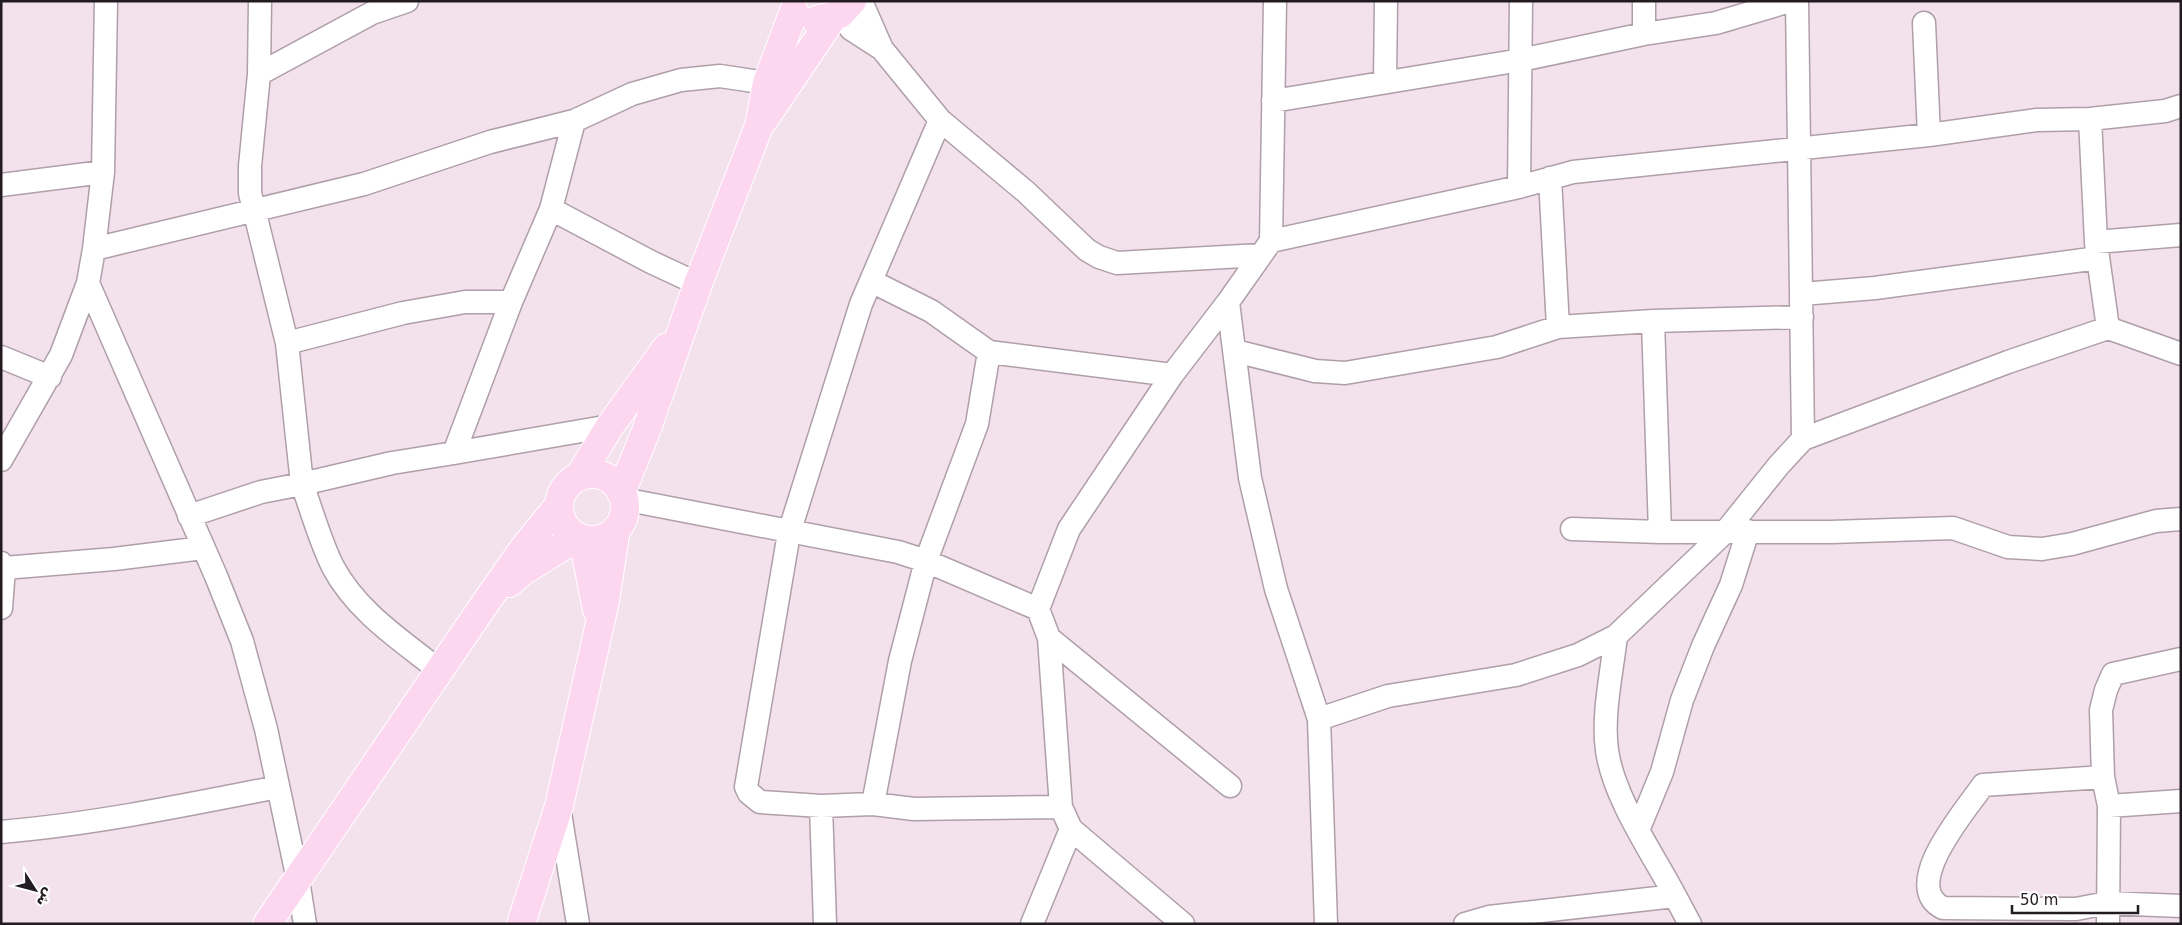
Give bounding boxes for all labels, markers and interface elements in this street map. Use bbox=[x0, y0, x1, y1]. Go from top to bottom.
north arrow bbox=[10, 865, 60, 915]
scale bar bbox=[2012, 882, 2138, 914]
text: ش bbox=[33, 885, 58, 910]
text: 50 m bbox=[2020, 891, 2058, 909]

